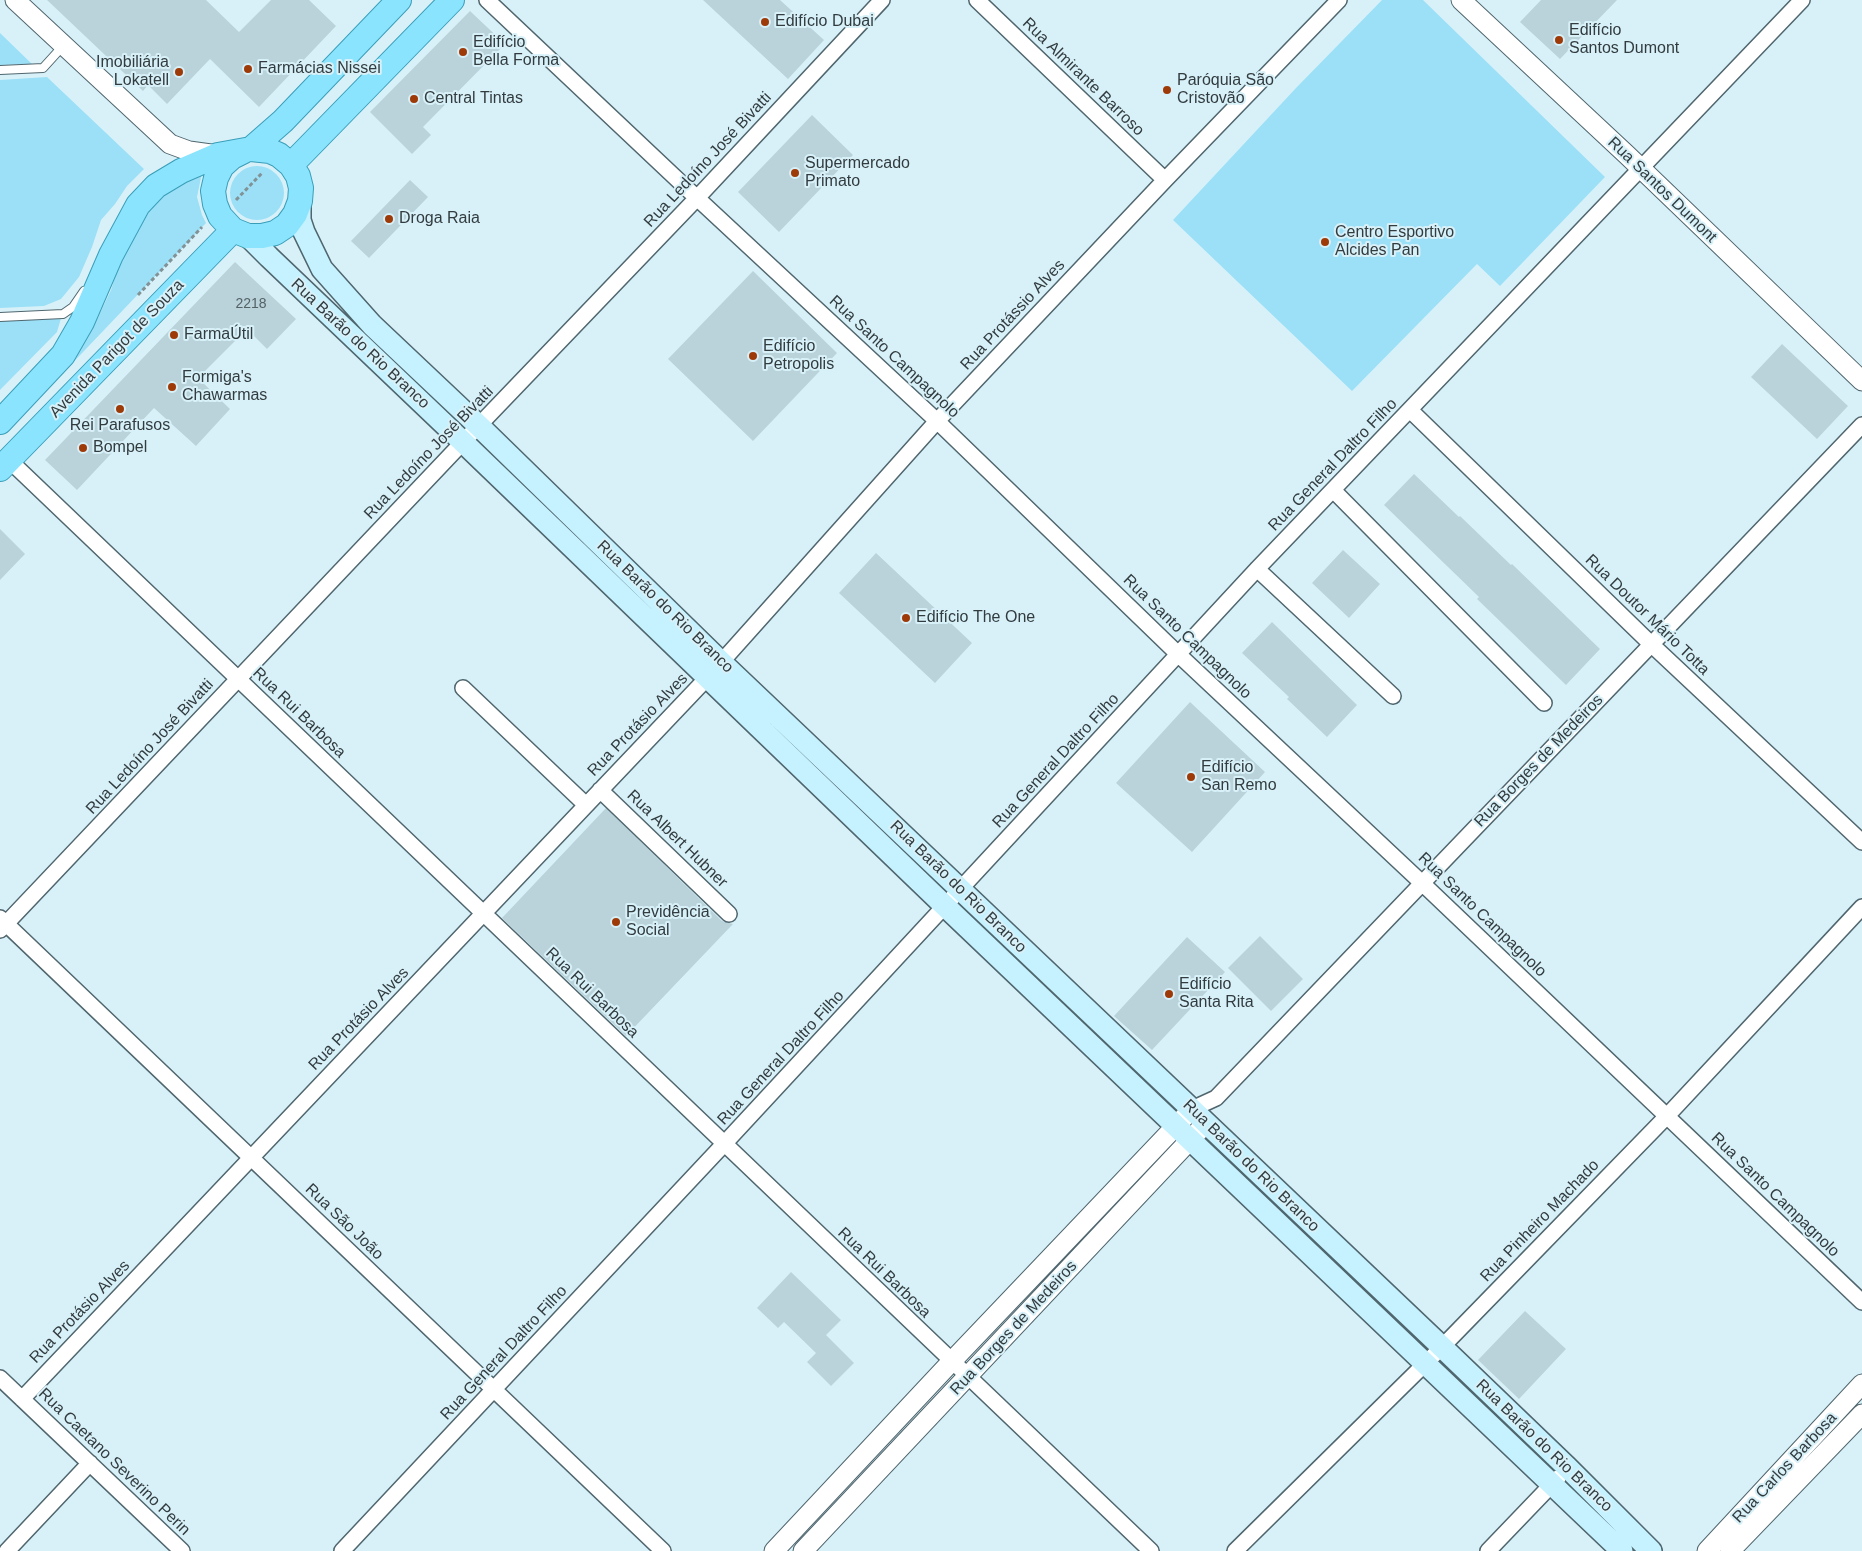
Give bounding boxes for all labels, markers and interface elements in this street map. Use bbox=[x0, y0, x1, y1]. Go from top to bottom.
place label: Edifício Dubai bbox=[775, 12, 874, 32]
street label: Rua Almirante Barroso bbox=[1018, 14, 1148, 140]
marker: Edifício Dubai bbox=[759, 16, 771, 28]
place label: Edifício Santos Dumont bbox=[1569, 21, 1679, 59]
place label: Edifício Bella Forma bbox=[473, 33, 559, 71]
marker: Edifício Santos Dumont bbox=[1553, 34, 1565, 46]
marker: Edifício Bella Forma bbox=[457, 46, 469, 58]
place label: Imobiliária Lokatell bbox=[96, 53, 169, 91]
place label: Farmácias Nissei bbox=[258, 59, 381, 79]
marker: Farmácias Nissei bbox=[242, 63, 254, 75]
marker: Imobiliária Lokatell bbox=[173, 66, 185, 78]
place label: Paróquia São Cristovão bbox=[1177, 71, 1274, 109]
marker: Paróquia São Cristovão bbox=[1161, 84, 1173, 96]
street label: Rua Ledoíno José Bivatti bbox=[640, 88, 776, 232]
place label: Central Tintas bbox=[424, 89, 523, 109]
marker: Central Tintas bbox=[408, 93, 420, 105]
street label: Rua Santos Dumont bbox=[1604, 133, 1720, 247]
place label: Supermercado Primato bbox=[805, 154, 910, 192]
marker: Supermercado Primato bbox=[789, 167, 801, 179]
place label: Droga Raia bbox=[399, 209, 480, 229]
marker: Droga Raia bbox=[383, 213, 395, 225]
place label: Centro Esportivo Alcides Pan bbox=[1335, 223, 1454, 261]
marker: Centro Esportivo Alcides Pan bbox=[1319, 236, 1331, 248]
street label: Rua Protássio Alves bbox=[957, 256, 1069, 374]
street label: Rua Barão do Rio Branco bbox=[287, 275, 433, 413]
street label: Avenida Parigot de Souza bbox=[46, 276, 188, 422]
street label: Rua Santo Campagnolo bbox=[825, 292, 963, 422]
house number: 2218 bbox=[235, 296, 267, 312]
place label: FarmaÚtil bbox=[184, 325, 253, 345]
marker: FarmaÚtil bbox=[168, 329, 180, 341]
place label: Edifício Petropolis bbox=[763, 337, 834, 375]
marker: Edifício Petropolis bbox=[747, 350, 759, 362]
place label: Formiga's Chawarmas bbox=[182, 368, 267, 406]
marker: Formiga's Chawarmas bbox=[166, 381, 178, 393]
street label: Rua Ledoíno José Bivatti bbox=[360, 382, 498, 524]
street label: Rua General Daltro Filho bbox=[1265, 395, 1401, 535]
marker: Rei Parafusos bbox=[114, 403, 126, 415]
place label: Rei Parafusos bbox=[70, 416, 170, 436]
place label: Bompel bbox=[93, 438, 147, 458]
marker: Bompel bbox=[77, 442, 89, 454]
street label: Rua Barão do Rio Branco bbox=[593, 537, 737, 677]
street label: Rua Doutor Mário Totta bbox=[1581, 551, 1713, 679]
street label: Rua Santo Campagnolo bbox=[1119, 571, 1255, 703]
place label: Edifício The One bbox=[916, 608, 1035, 628]
marker: Edifício The One bbox=[900, 612, 912, 624]
street label: Rua Rui Barbosa bbox=[249, 664, 349, 762]
street label: Rua Protásio Alves bbox=[584, 669, 692, 781]
street label: Rua Ledoíno José Bivatti bbox=[82, 675, 218, 819]
street label: Rua General Daltro Filho bbox=[989, 690, 1123, 832]
street label: Rua Borges de Medeiros bbox=[1471, 691, 1607, 831]
place label: Edifício San Remo bbox=[1201, 758, 1277, 796]
marker: Edifício San Remo bbox=[1185, 771, 1197, 783]
street label: Rua Albert Hubner bbox=[623, 786, 731, 892]
street label: Rua Barão do Rio Branco bbox=[886, 817, 1030, 957]
street label: Rua Santo Campagnolo bbox=[1414, 849, 1550, 981]
place label: Previdência Social bbox=[626, 903, 710, 941]
marker: Previdência Social bbox=[610, 916, 622, 928]
street label: Rua Rui Barbosa bbox=[542, 944, 642, 1042]
street label: Rua Protásio Alves bbox=[305, 963, 413, 1075]
place label: Edifício Santa Rita bbox=[1179, 975, 1254, 1013]
street label: Rua General Daltro Filho bbox=[714, 987, 848, 1129]
marker: Edifício Santa Rita bbox=[1163, 988, 1175, 1000]
street label: Rua Barão do Rio Branco bbox=[1179, 1096, 1323, 1236]
street label: Rua Santo Campagnolo bbox=[1707, 1129, 1843, 1261]
street label: Rua Pinheiro Machado bbox=[1477, 1156, 1603, 1286]
street label: Rua São João bbox=[301, 1180, 387, 1264]
street label: Rua Rui Barbosa bbox=[834, 1224, 934, 1322]
street label: Rua Protásio Alves bbox=[26, 1256, 134, 1368]
street label: Rua Borges de Medeiros bbox=[947, 1257, 1081, 1399]
street label: Rua General Daltro Filho bbox=[437, 1282, 571, 1424]
street label: Rua Barão do Rio Branco bbox=[1472, 1376, 1616, 1516]
street label: Rua Caetano Severino Perin bbox=[34, 1384, 194, 1540]
street label: Rua Carlos Barbosa bbox=[1729, 1409, 1841, 1527]

